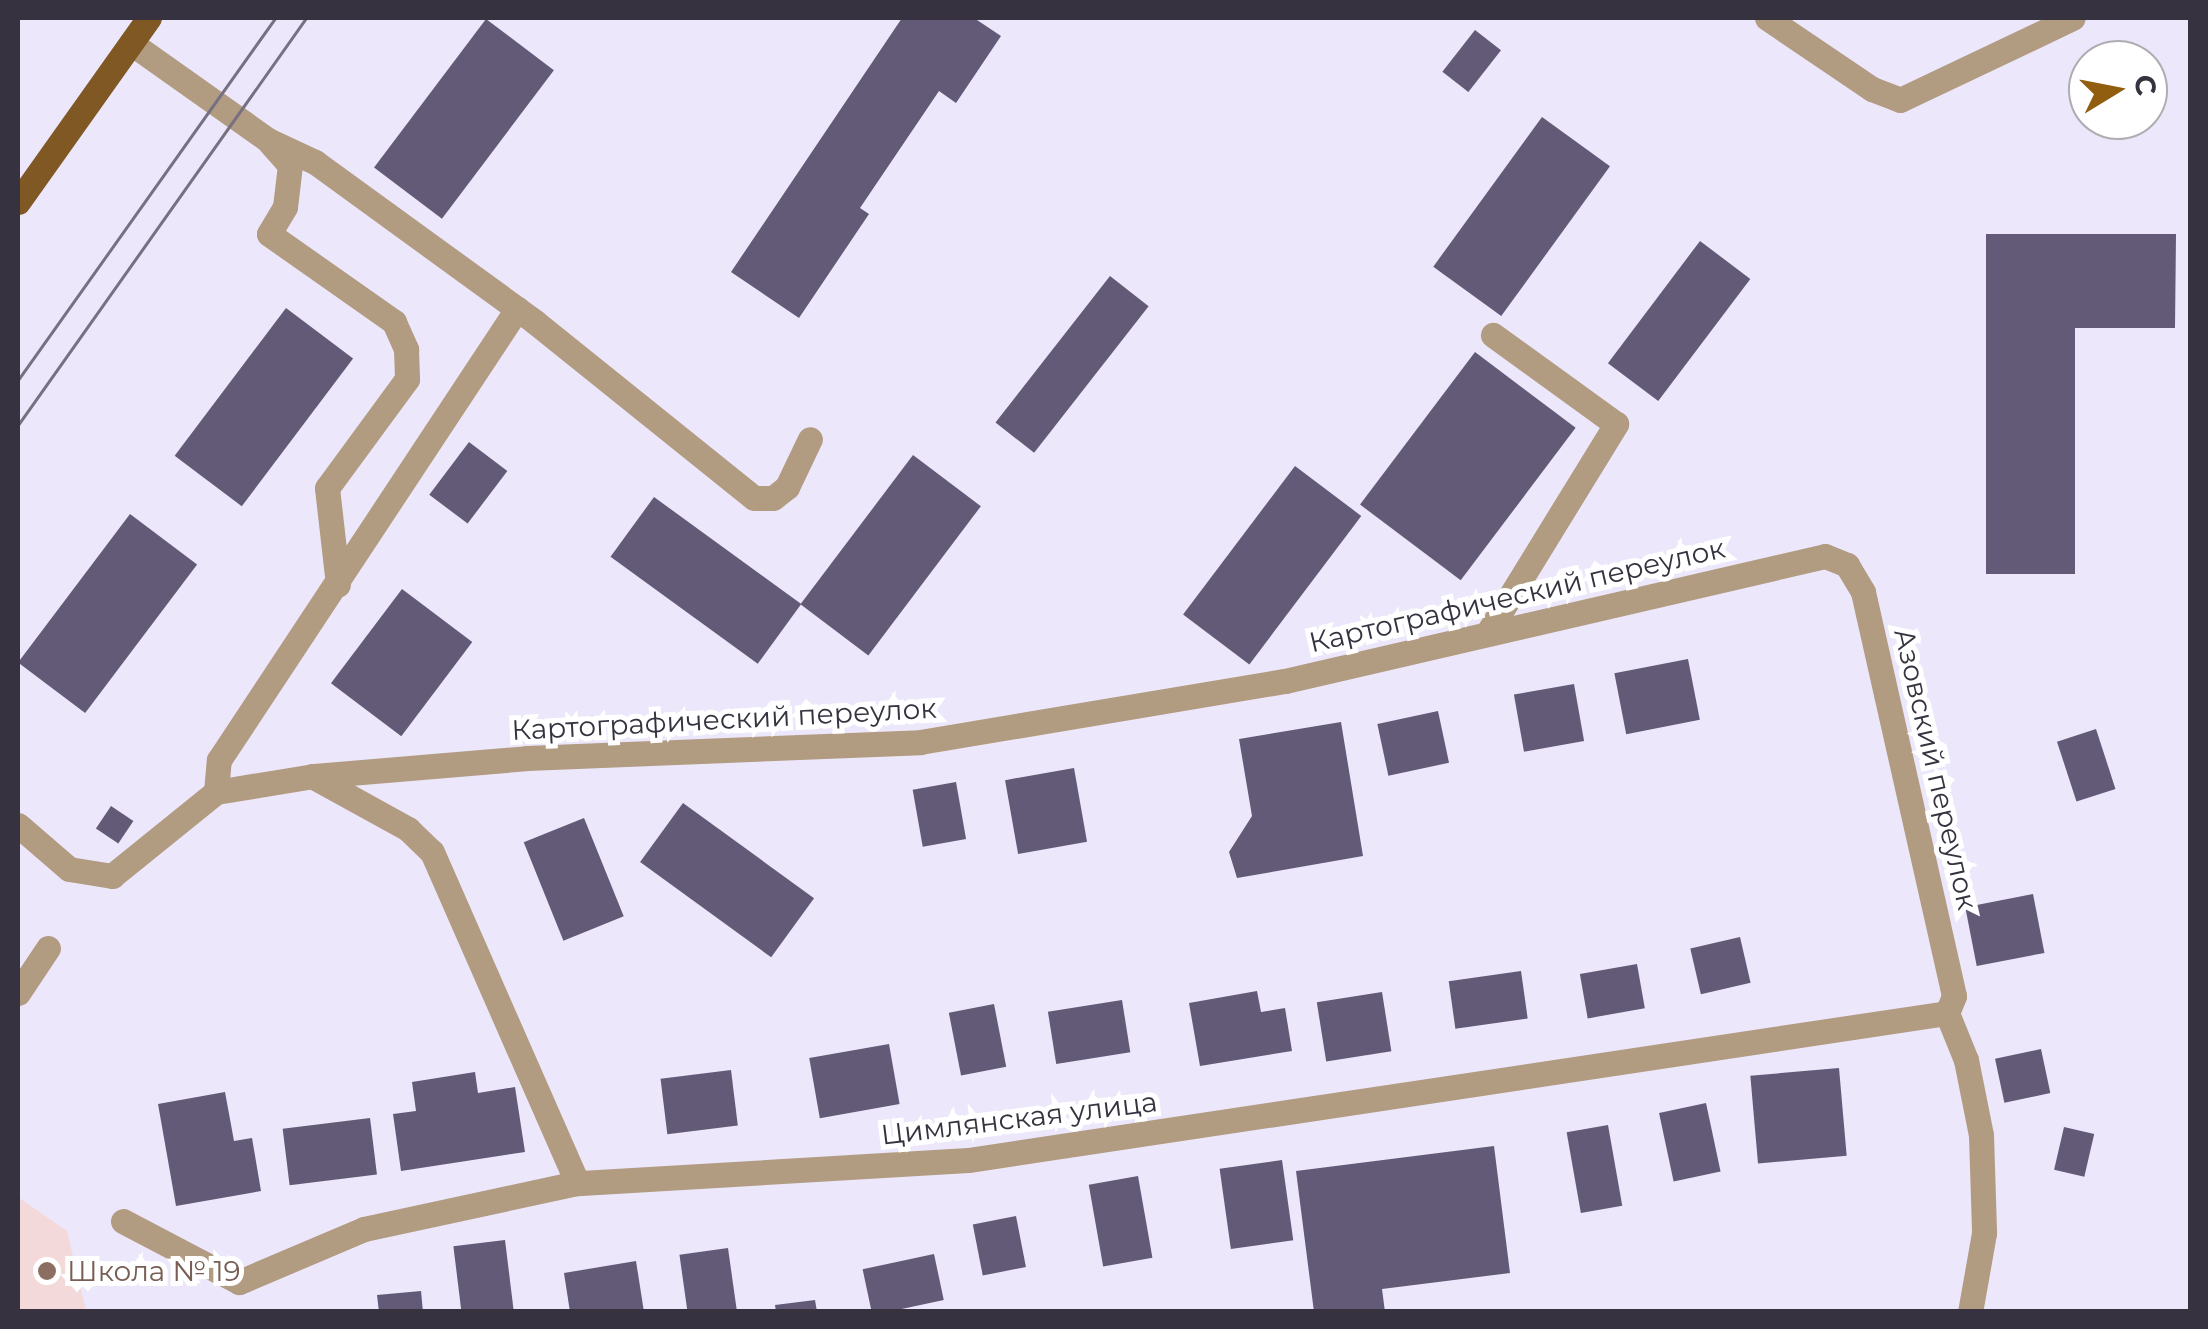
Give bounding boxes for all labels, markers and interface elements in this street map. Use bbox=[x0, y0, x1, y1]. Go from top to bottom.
north arrow bbox=[2068, 40, 2168, 140]
text: С bbox=[2127, 72, 2164, 98]
street label: Картографический переулок bbox=[1306, 531, 1728, 659]
street label: Азовский переулок bbox=[1887, 625, 1985, 913]
street label: Картографический переулок bbox=[511, 691, 937, 747]
street label: Цимлянская улица bbox=[879, 1084, 1159, 1152]
place label: Школа № 19 bbox=[67, 1254, 241, 1288]
marker: Школа № 19 bbox=[36, 1260, 58, 1282]

